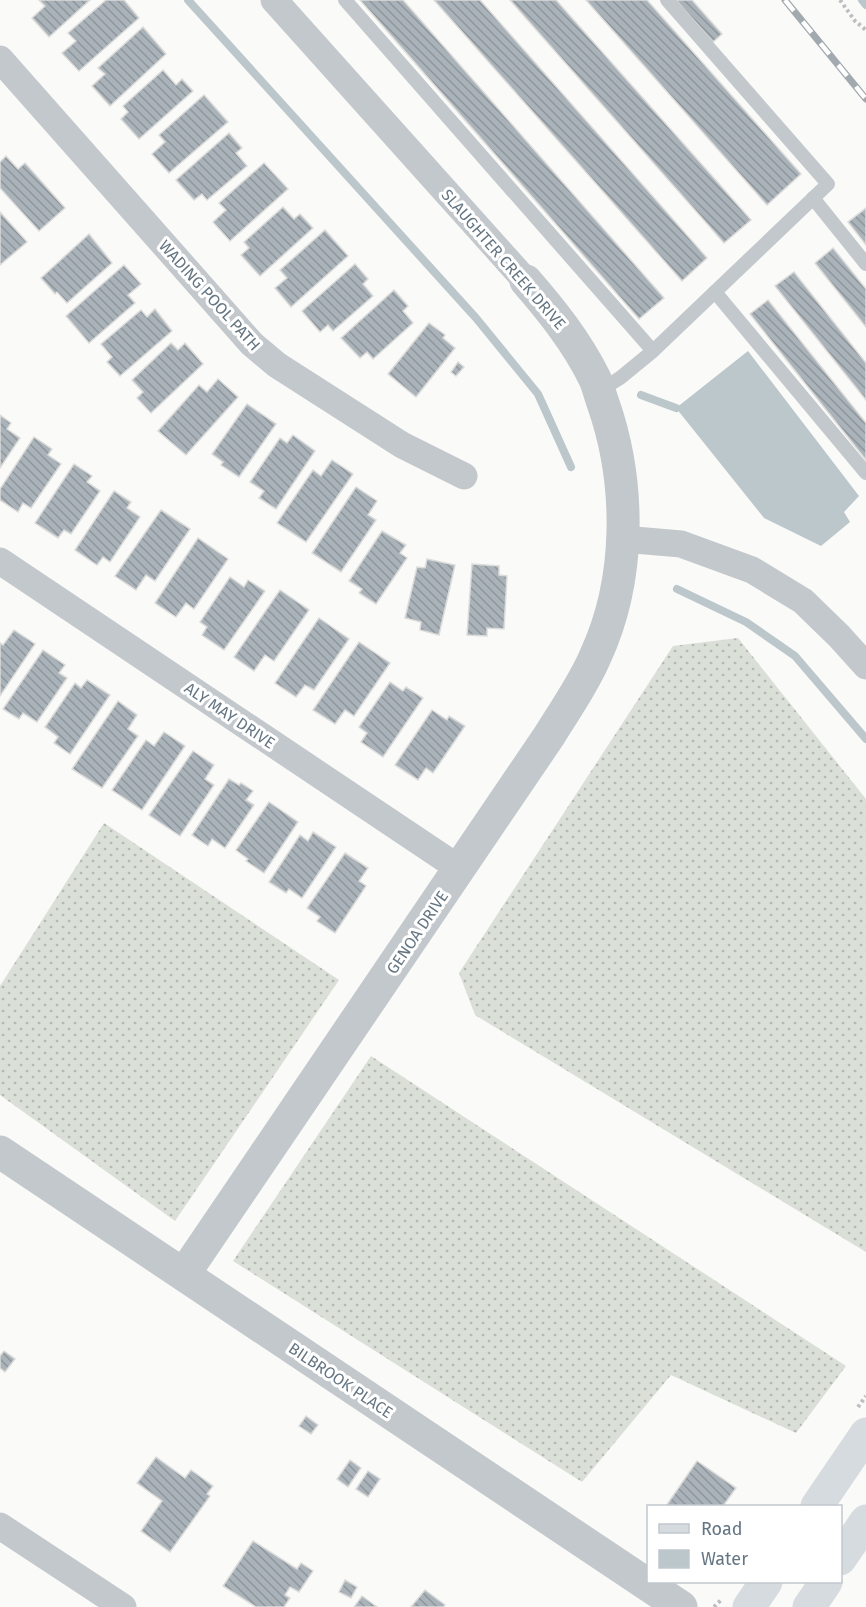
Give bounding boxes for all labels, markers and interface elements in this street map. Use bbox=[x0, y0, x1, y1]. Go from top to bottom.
street label: SLAUGHTER CREEK DRIVE bbox=[438, 185, 570, 333]
street label: WADING POOL PATH bbox=[155, 236, 264, 355]
street label: ALY MAY DRIVE bbox=[181, 678, 278, 753]
street label: GENOA DRIVE bbox=[383, 887, 452, 977]
street label: BILBROOK PLACE bbox=[285, 1339, 396, 1422]
legend bbox=[647, 1505, 842, 1583]
text: Road bbox=[701, 1518, 743, 1540]
text: Water bbox=[701, 1548, 748, 1570]

